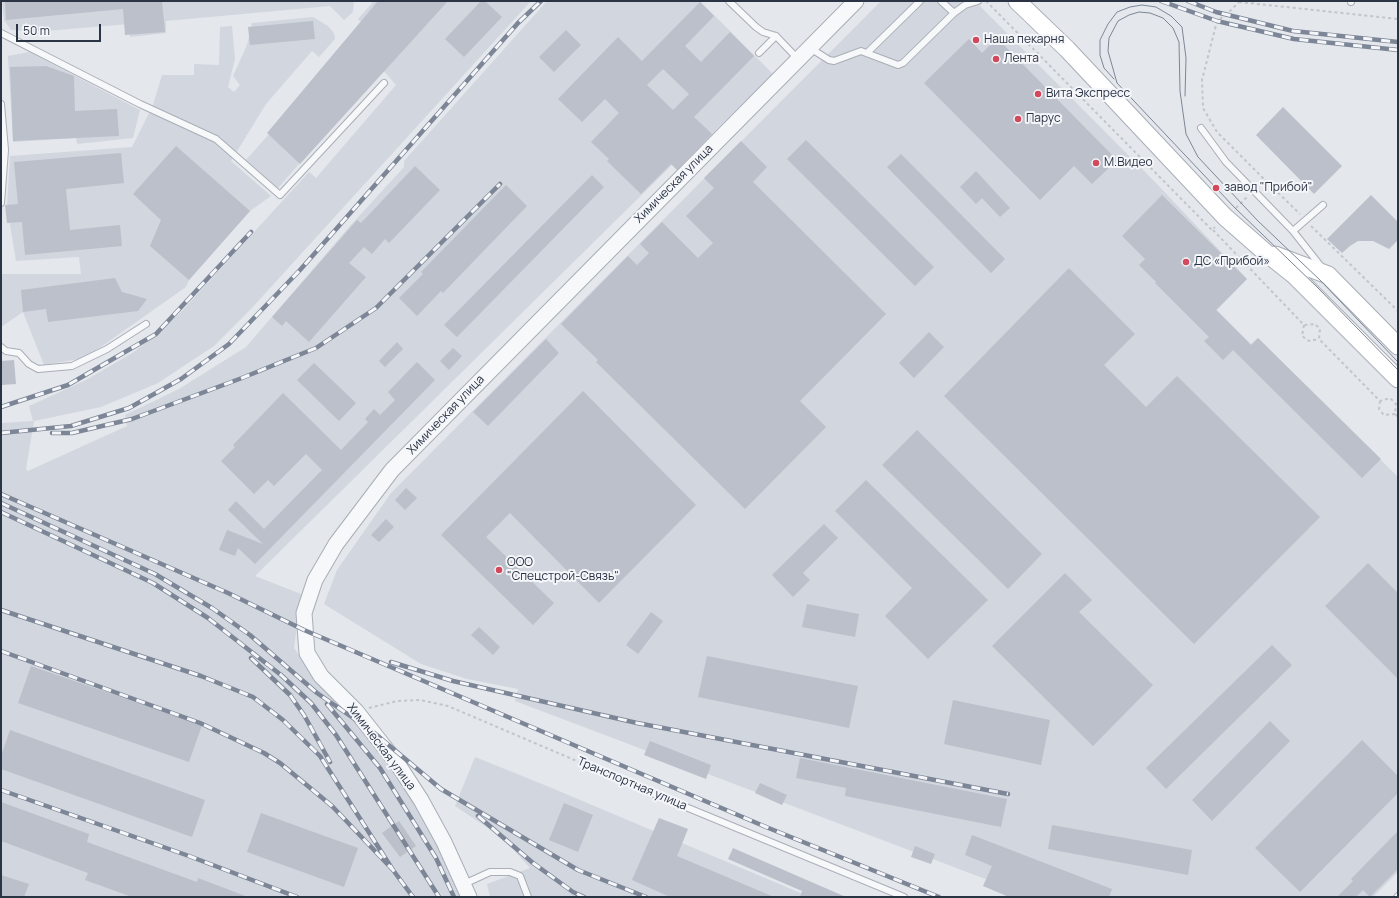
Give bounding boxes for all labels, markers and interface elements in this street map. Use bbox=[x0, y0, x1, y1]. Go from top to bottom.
scale bar bbox=[18, 16, 103, 42]
text: 50 m bbox=[23, 22, 50, 39]
place label: Наша пекарня bbox=[984, 33, 1064, 47]
marker: Наша пекарня bbox=[971, 35, 981, 45]
place label: Лента bbox=[1004, 52, 1039, 66]
marker: Лента bbox=[991, 54, 1001, 64]
place label: Вита Экспресс bbox=[1046, 87, 1130, 101]
marker: Вита Экспресс bbox=[1033, 89, 1043, 99]
place label: Парус bbox=[1026, 112, 1061, 126]
marker: Парус bbox=[1013, 114, 1023, 124]
street label: Химическая улица bbox=[632, 142, 716, 226]
place label: М.Видео bbox=[1104, 156, 1153, 170]
marker: М.Видео bbox=[1091, 158, 1101, 168]
place label: завод "Прибой" bbox=[1224, 181, 1312, 195]
marker: завод "Прибой" bbox=[1211, 183, 1221, 193]
place label: ДC «Прибой» bbox=[1194, 255, 1270, 269]
marker: ДC «Прибой» bbox=[1181, 257, 1191, 267]
street label: Химическая улица bbox=[404, 372, 488, 458]
place label: ООО "Спецстрой-Связь" bbox=[507, 556, 619, 584]
marker: ООО "Спецстрой-Связь" bbox=[494, 565, 504, 575]
street label: Химическая улица bbox=[344, 701, 418, 793]
street label: Транспортная улица bbox=[575, 754, 689, 814]

